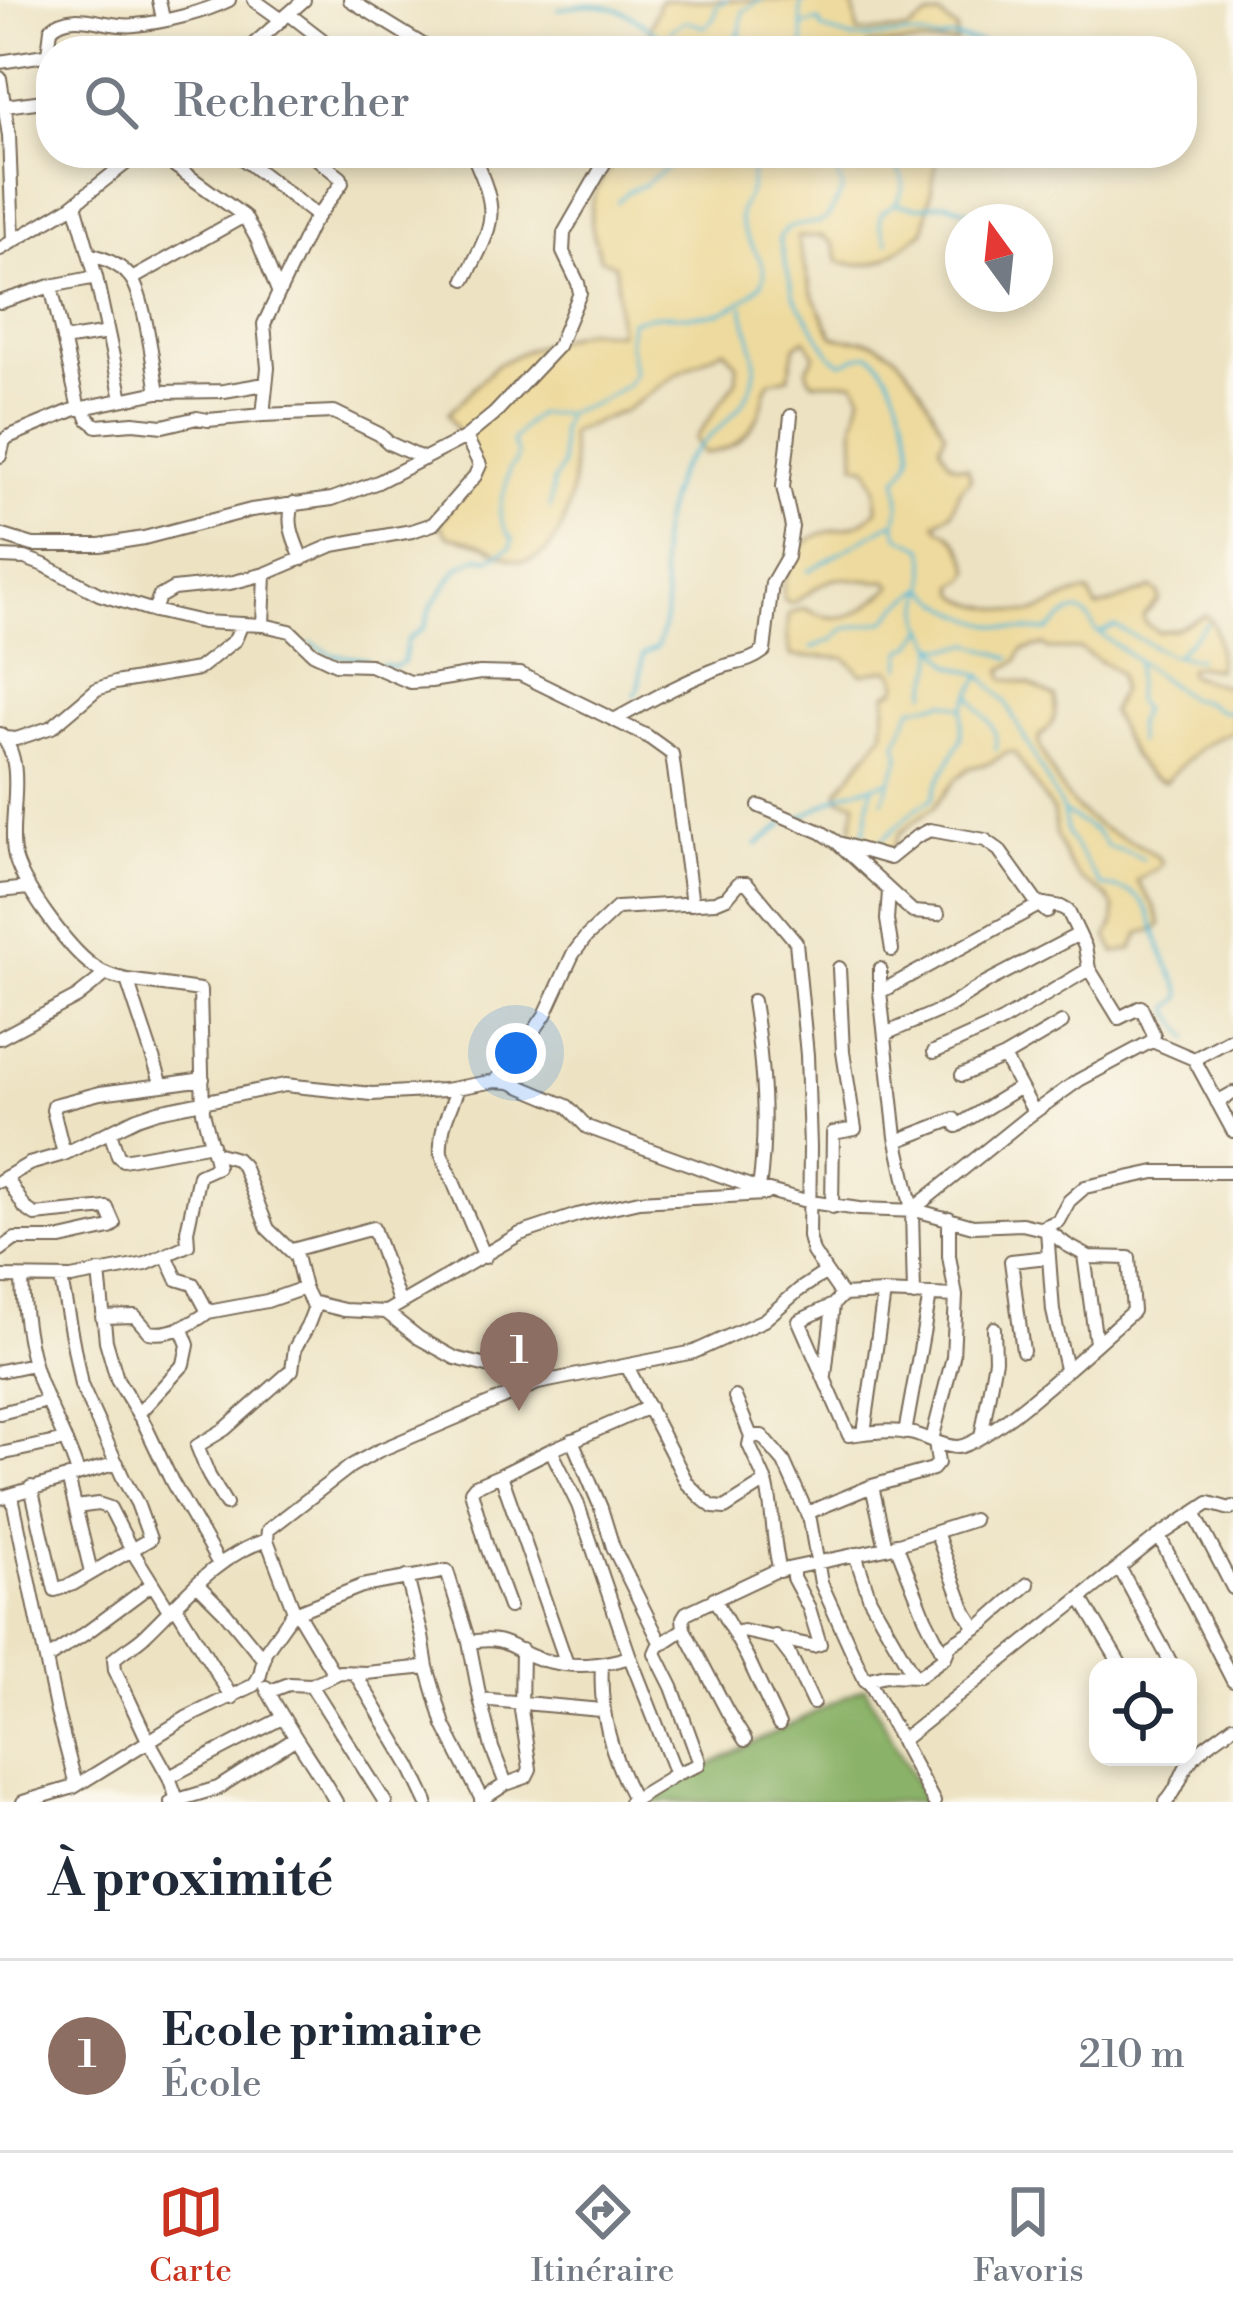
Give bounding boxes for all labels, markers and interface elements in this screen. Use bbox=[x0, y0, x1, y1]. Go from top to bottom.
search box bbox=[36, 36, 1197, 168]
icon: search bbox=[78, 69, 144, 135]
text: Rechercher bbox=[174, 74, 410, 131]
north arrow bbox=[945, 204, 1053, 312]
your location bbox=[486, 1023, 546, 1083]
pin: 1 bbox=[480, 1312, 558, 1411]
map controls bbox=[1089, 1658, 1197, 1766]
button: locate bbox=[1089, 1658, 1197, 1766]
text: À proximité bbox=[48, 1848, 333, 1912]
text: Ecole primaire bbox=[162, 2003, 482, 2060]
text: 1 bbox=[78, 2031, 96, 2080]
text: 210 m bbox=[1079, 2031, 1185, 2080]
text: École bbox=[162, 2060, 262, 2109]
tab: Carte bbox=[149, 2179, 232, 2292]
tab: Itinéraire bbox=[531, 2179, 674, 2292]
tab: Favoris bbox=[973, 2179, 1084, 2292]

